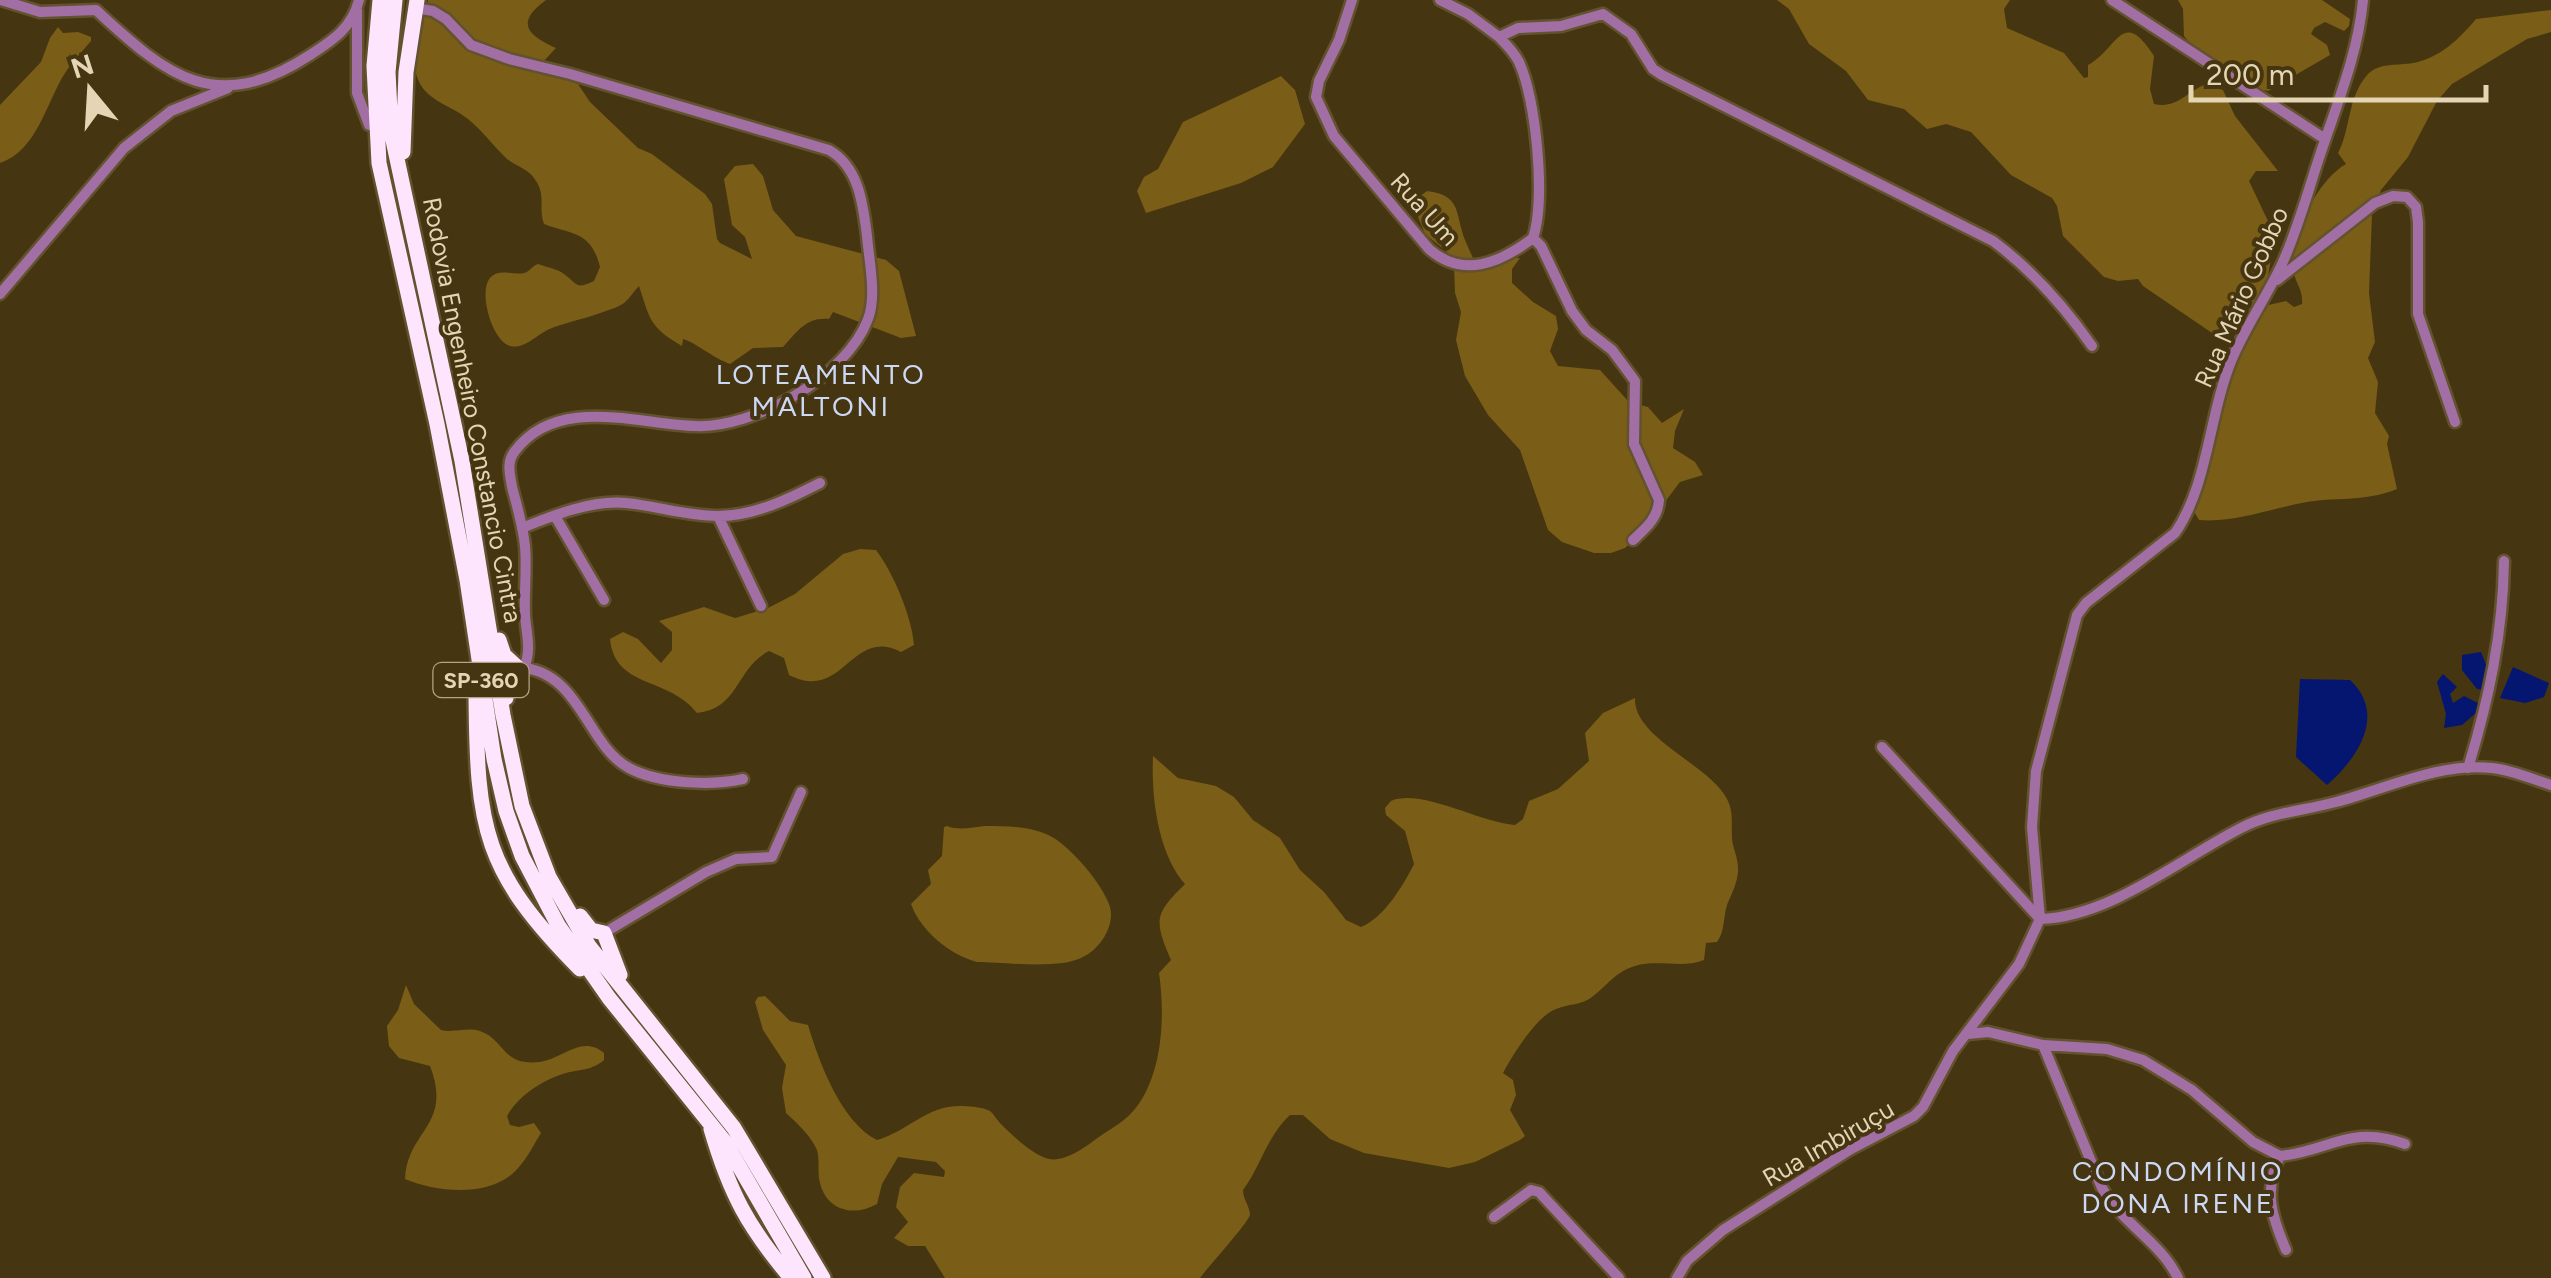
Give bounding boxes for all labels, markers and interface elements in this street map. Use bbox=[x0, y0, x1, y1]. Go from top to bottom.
north arrow bbox=[40, 40, 140, 140]
scale bar bbox=[2191, 40, 2486, 102]
text: N bbox=[67, 47, 98, 86]
text: 200 m bbox=[2206, 56, 2294, 93]
street label: Rua Um bbox=[1385, 166, 1465, 252]
street label: Rodovia Engenheiro Constancio Cintra bbox=[417, 195, 529, 625]
street label: Rua Mário Gobbo bbox=[2188, 202, 2294, 392]
district label: LOTEAMENTO MALTONI bbox=[716, 357, 926, 423]
road number: SP-360 bbox=[434, 663, 528, 697]
street label: Rua Imbiruçu bbox=[1757, 1093, 1899, 1193]
district label: CONDOMÍNIO DONA IRENE bbox=[2072, 1154, 2284, 1220]

